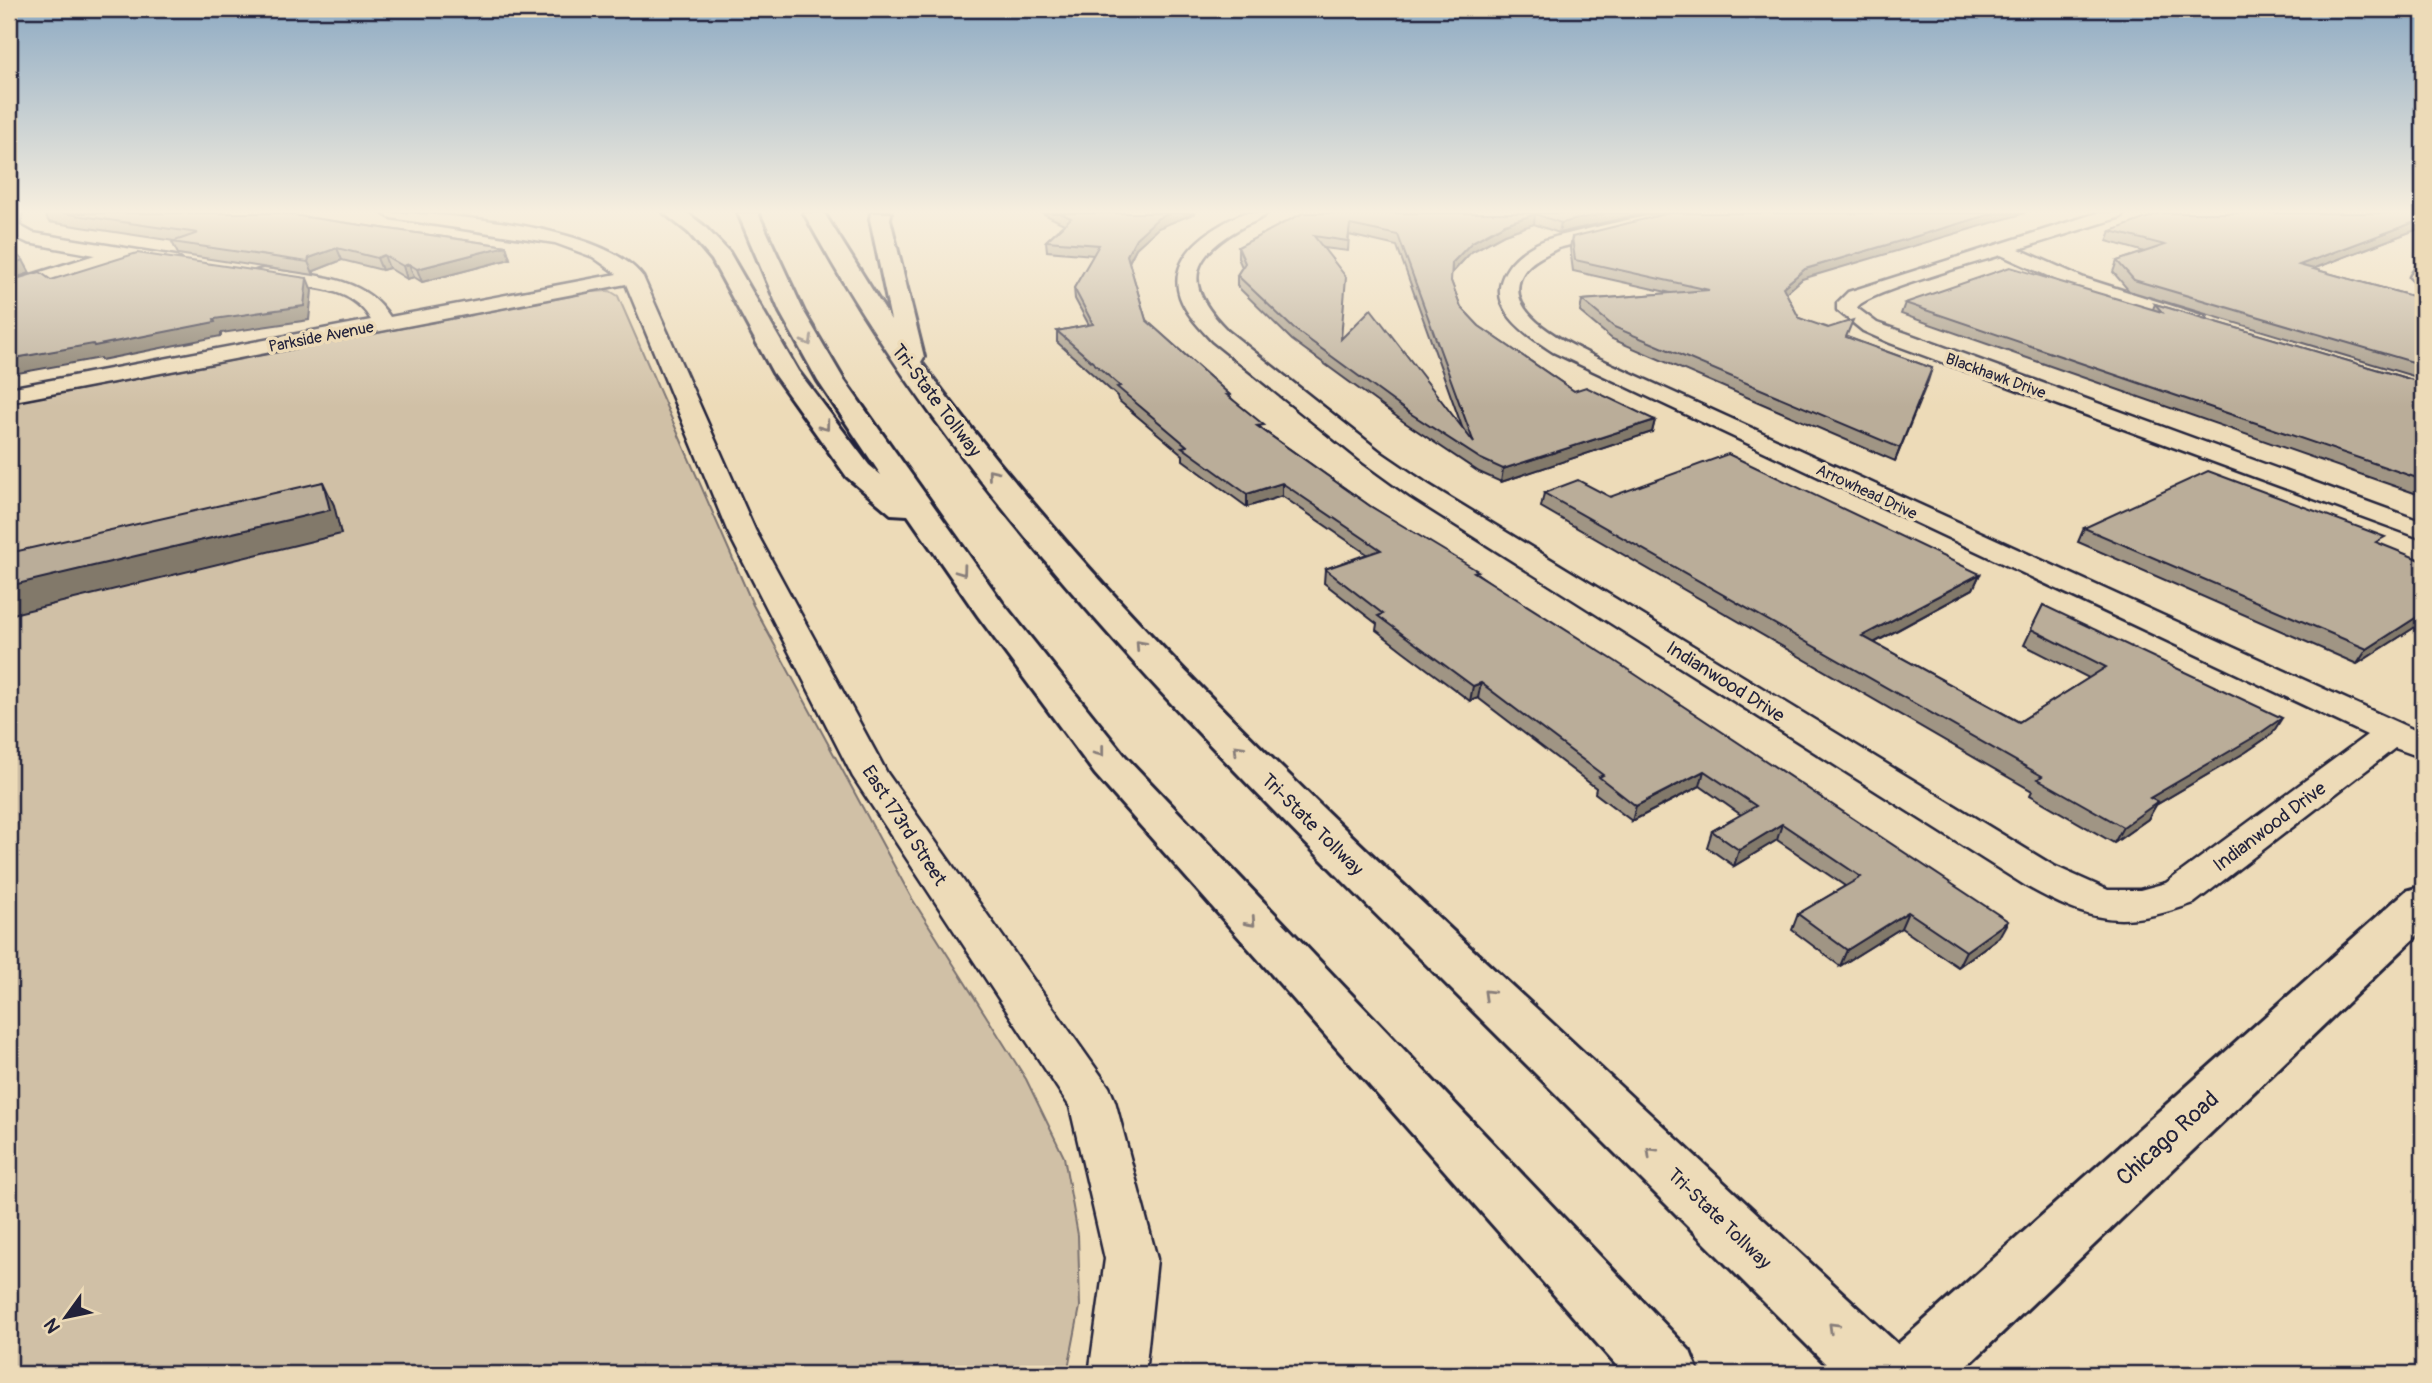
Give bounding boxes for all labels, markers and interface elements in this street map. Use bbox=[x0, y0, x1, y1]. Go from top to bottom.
street label: Parkside Avenue bbox=[267, 317, 376, 357]
one-way arrow bbox=[800, 334, 813, 347]
street label: Tri-State Tollway bbox=[886, 339, 986, 462]
street label: Blackhawk Drive bbox=[1943, 349, 2049, 403]
one-way arrow bbox=[817, 418, 830, 431]
street label: Arrowhead Drive bbox=[1813, 460, 1920, 524]
one-way arrow bbox=[987, 468, 1000, 480]
one-way arrow bbox=[954, 563, 966, 576]
street label: Indianwood Drive bbox=[1662, 636, 1790, 728]
one-way arrow bbox=[1136, 640, 1148, 653]
one-way arrow bbox=[1091, 744, 1104, 757]
one-way arrow bbox=[1233, 744, 1246, 757]
street label: East 173rd Street bbox=[856, 761, 952, 890]
street label: Tri-State Tollway bbox=[1256, 768, 1369, 881]
street label: Indianwood Drive bbox=[2208, 776, 2331, 877]
one-way arrow bbox=[1243, 914, 1255, 927]
one-way arrow bbox=[1483, 989, 1496, 1002]
street label: Chicago Road bbox=[2110, 1085, 2225, 1192]
one-way arrow bbox=[1646, 1147, 1659, 1160]
street label: Tri-State Tollway bbox=[1662, 1163, 1776, 1274]
north arrow bbox=[32, 1282, 102, 1352]
text: N bbox=[39, 1314, 66, 1338]
one-way arrow bbox=[1828, 1322, 1841, 1335]

